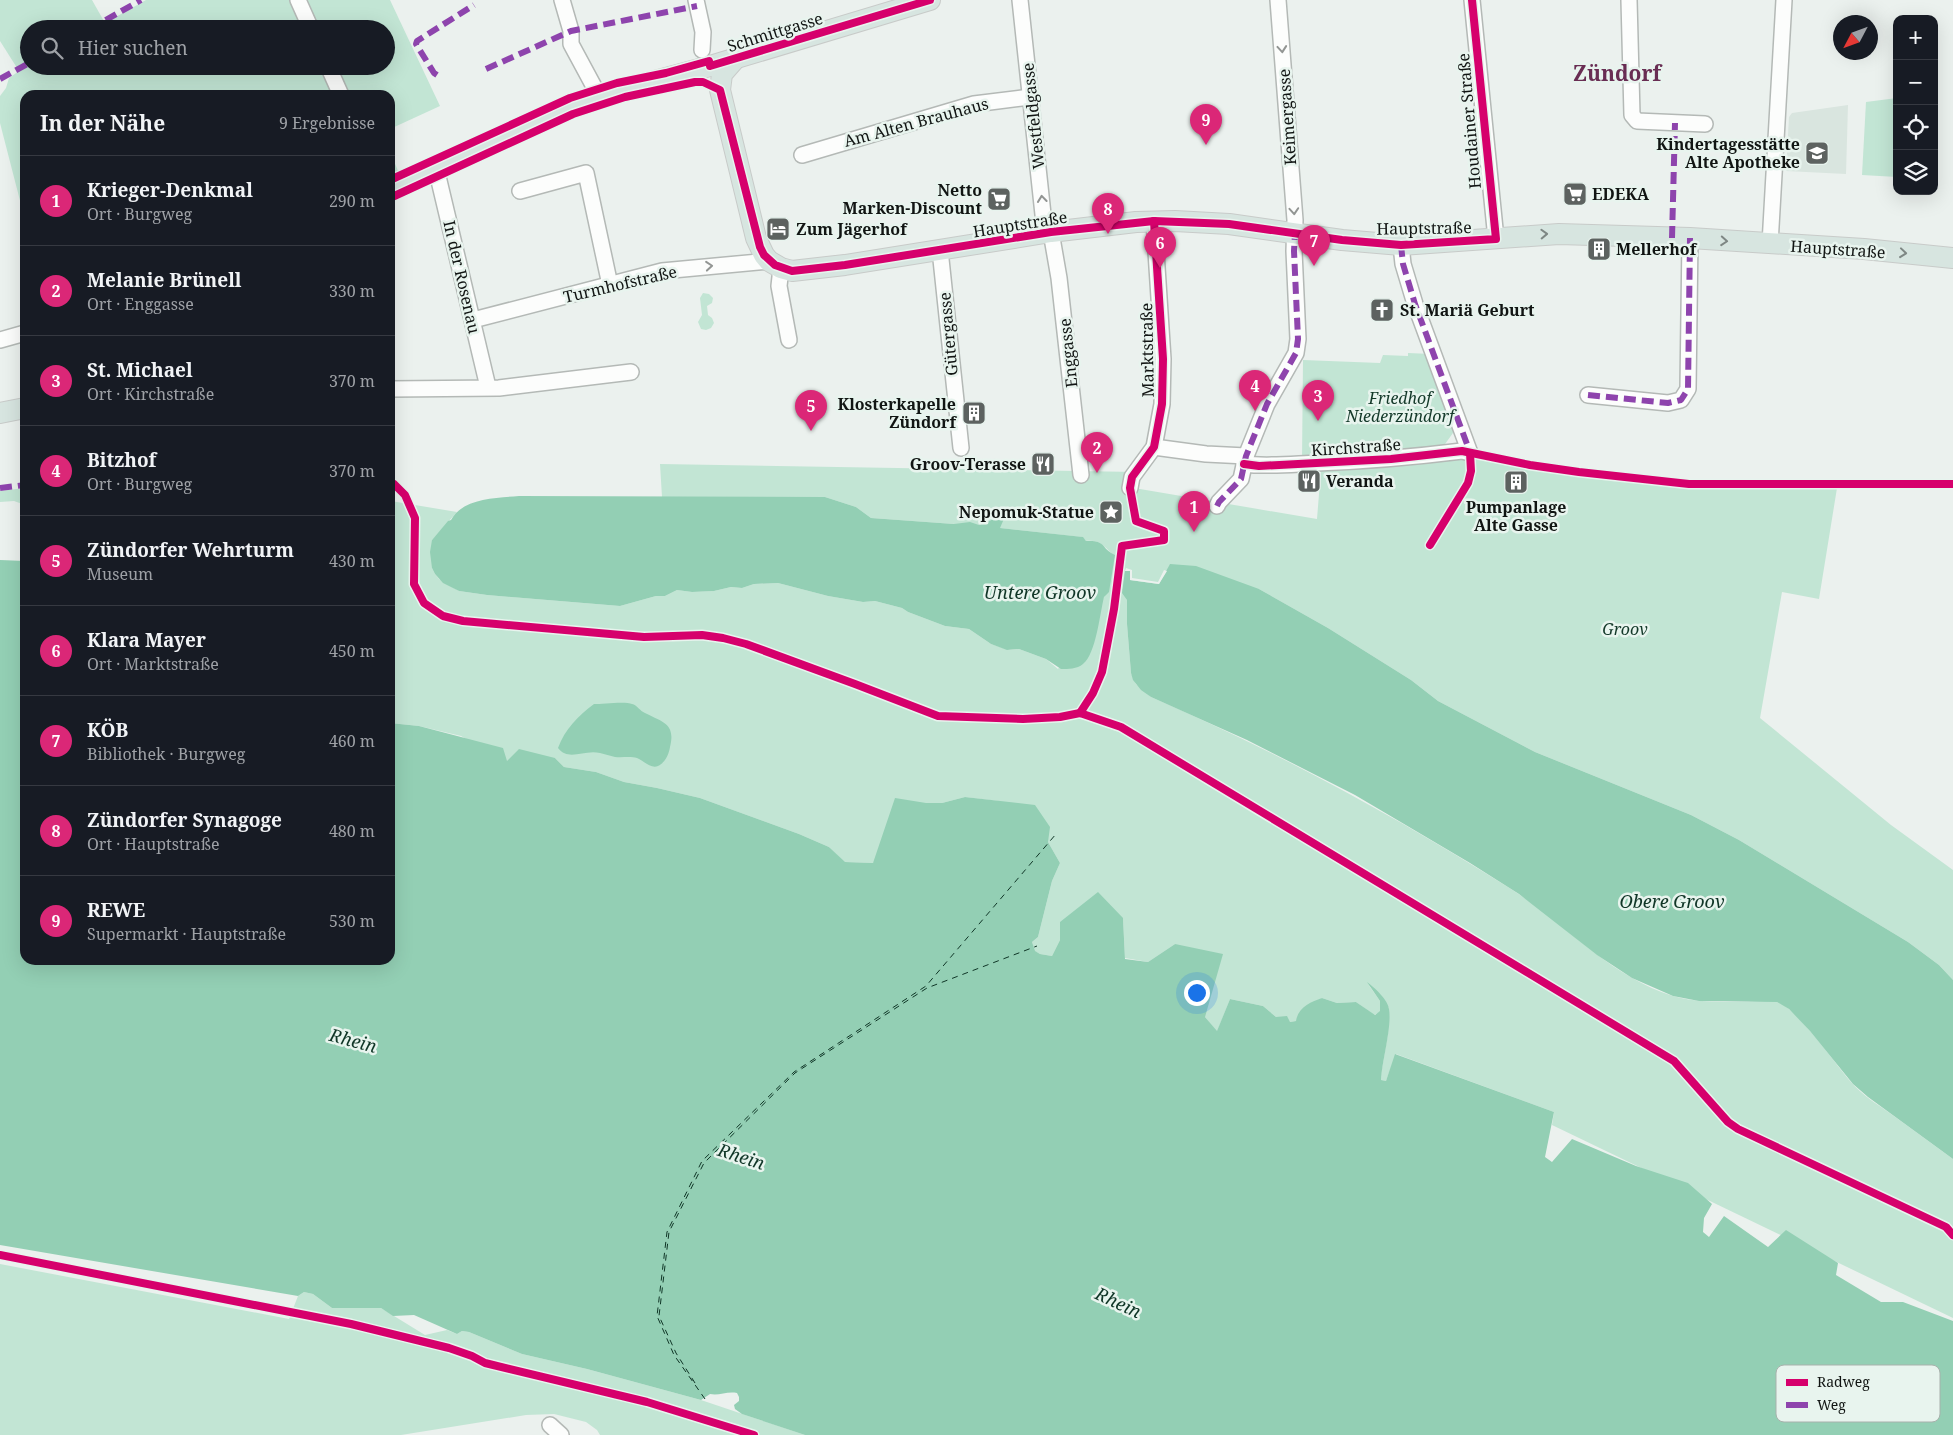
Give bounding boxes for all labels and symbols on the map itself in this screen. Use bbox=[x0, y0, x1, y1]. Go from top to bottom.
street label: Schmittgasse bbox=[725, 7, 825, 57]
north arrow bbox=[1833, 15, 1878, 60]
one-way arrow bbox=[1276, 45, 1287, 53]
street label: Houdainer Straße bbox=[1452, 52, 1486, 190]
district label: Zündorf bbox=[1573, 59, 1663, 87]
street label: Westfeldgasse bbox=[1016, 62, 1050, 170]
street label: Keimergasse bbox=[1273, 68, 1301, 166]
street label: Am Alten Brauhaus bbox=[841, 92, 991, 152]
pin: 9 bbox=[1190, 104, 1222, 145]
place label: Kindertagesstätte Alte Apotheke bbox=[1656, 133, 1800, 173]
school or university icon: Kindertagesstätte Alte Apotheke bbox=[1804, 140, 1830, 166]
place label: Netto Marken-Discount bbox=[842, 179, 983, 219]
supermarket icon: EDEKA bbox=[1562, 181, 1588, 207]
place label: EDEKA bbox=[1592, 183, 1650, 205]
supermarket icon: Netto Marken-Discount bbox=[986, 186, 1012, 212]
pin: 8 bbox=[1092, 193, 1124, 234]
one-way arrow bbox=[1037, 195, 1048, 203]
street label: Hauptstraße bbox=[971, 206, 1069, 242]
one-way arrow bbox=[1289, 207, 1300, 215]
hotel icon: Zum Jägerhof bbox=[765, 216, 791, 242]
street label: Hauptstraße bbox=[1376, 216, 1472, 240]
street label: In der Rosenau bbox=[438, 218, 486, 336]
place label: Zum Jägerhof bbox=[796, 218, 908, 240]
pin: 7 bbox=[1298, 225, 1330, 266]
pin: 6 bbox=[1144, 227, 1176, 268]
one-way arrow bbox=[1540, 229, 1548, 240]
one-way arrow bbox=[1720, 235, 1728, 246]
street label: Hauptstraße bbox=[1790, 235, 1886, 263]
building icon: Mellerhof bbox=[1586, 236, 1612, 262]
place label: Mellerhof bbox=[1616, 238, 1698, 260]
one-way arrow bbox=[1900, 247, 1908, 258]
street label: Turmhofstraße bbox=[561, 260, 679, 308]
one-way arrow bbox=[705, 261, 713, 272]
street label: Gütergasse bbox=[933, 291, 963, 377]
church icon: St. Mariä Geburt bbox=[1369, 297, 1395, 323]
place label: St. Mariä Geburt bbox=[1400, 299, 1535, 321]
street label: Marktstraße bbox=[1135, 303, 1159, 397]
street label: Enggasse bbox=[1053, 317, 1083, 389]
pin: 4 bbox=[1239, 370, 1271, 411]
pin: 3 bbox=[1302, 380, 1334, 421]
park label: Friedhof Niederzündorf bbox=[1345, 387, 1457, 427]
pin: 5 bbox=[795, 390, 827, 431]
place label: Klosterkapelle Zündorf bbox=[837, 393, 957, 433]
building icon: Klosterkapelle Zündorf bbox=[961, 400, 987, 426]
pin: 2 bbox=[1081, 432, 1113, 473]
street label: Kirchstraße bbox=[1310, 433, 1402, 461]
restaurant icon: Groov-Terasse bbox=[1030, 451, 1056, 477]
place label: Groov-Terasse bbox=[910, 453, 1026, 475]
restaurant icon: Veranda bbox=[1296, 468, 1322, 494]
building icon: Pumpanlage Alte Gasse bbox=[1503, 469, 1529, 495]
place label: Veranda bbox=[1326, 470, 1394, 492]
pin: 1 bbox=[1178, 491, 1210, 532]
place label: Pumpanlage Alte Gasse bbox=[1466, 496, 1566, 536]
place icon: Nepomuk-Statue bbox=[1098, 499, 1124, 525]
place label: Nepomuk-Statue bbox=[959, 501, 1094, 523]
water label: Untere Groov bbox=[984, 580, 1096, 604]
park label: Groov bbox=[1602, 618, 1648, 640]
water label: Obere Groov bbox=[1619, 889, 1725, 913]
your location bbox=[1184, 980, 1210, 1006]
water label: Rhein bbox=[326, 1022, 380, 1058]
water label: Rhein bbox=[714, 1137, 768, 1175]
water label: Rhein bbox=[1091, 1281, 1145, 1323]
legend bbox=[1776, 1365, 1940, 1422]
text: Radweg bbox=[1817, 1372, 1870, 1391]
text: Weg bbox=[1817, 1395, 1846, 1414]

